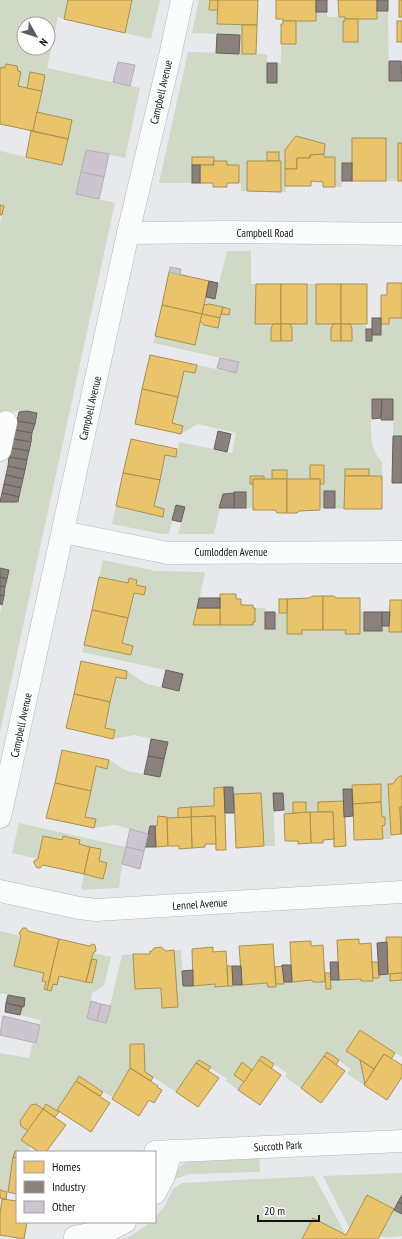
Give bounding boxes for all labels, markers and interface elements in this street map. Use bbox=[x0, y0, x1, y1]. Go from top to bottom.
north arrow bbox=[16, 16, 56, 56]
text: N bbox=[36, 36, 51, 49]
street label: Campbell Avenue bbox=[147, 58, 175, 126]
street label: Campbell Road bbox=[237, 226, 294, 240]
street label: Campbell Avenue bbox=[76, 374, 104, 442]
street label: Cumlodden Avenue bbox=[195, 545, 268, 559]
street label: Campbell Avenue bbox=[7, 691, 35, 759]
street label: Lennel Avenue bbox=[172, 895, 228, 913]
street label: Succoth Park bbox=[254, 1138, 303, 1154]
legend bbox=[16, 1151, 156, 1223]
text: Homes bbox=[52, 1159, 80, 1174]
text: Industry bbox=[52, 1179, 86, 1194]
scale bar bbox=[258, 1197, 319, 1223]
text: Other bbox=[52, 1199, 76, 1214]
text: 20 m bbox=[264, 1203, 285, 1218]

